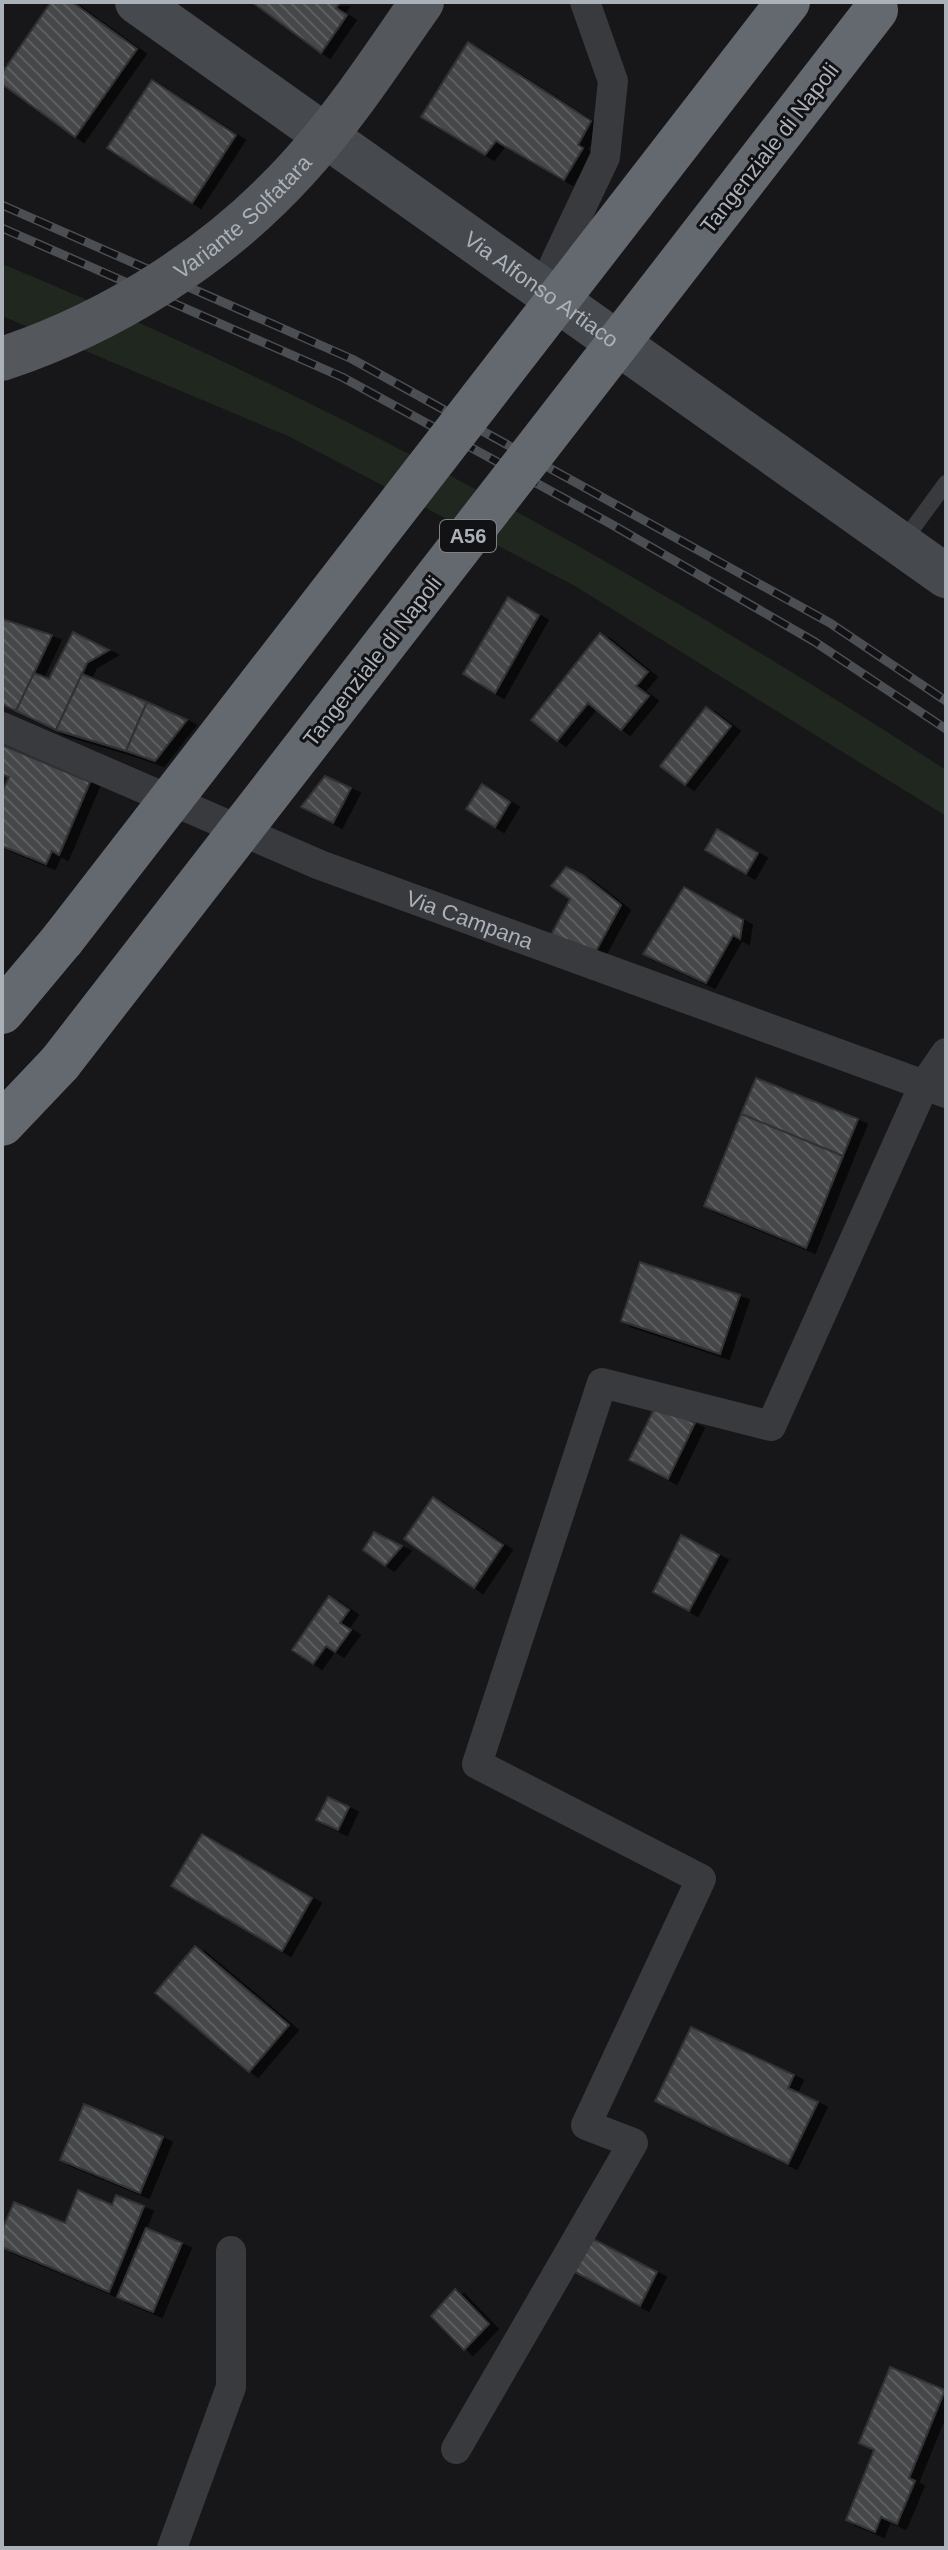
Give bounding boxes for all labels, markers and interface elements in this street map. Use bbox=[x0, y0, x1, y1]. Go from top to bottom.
street label: Tangenziale di Napoli bbox=[695, 58, 844, 238]
street label: Variante Solfatara bbox=[169, 150, 317, 284]
street label: Via Alfonso Artiaco bbox=[459, 226, 623, 353]
road number: A56 bbox=[440, 520, 496, 552]
street label: Tangenziale di Napoli bbox=[298, 571, 447, 751]
street label: Via Campana bbox=[403, 885, 537, 955]

